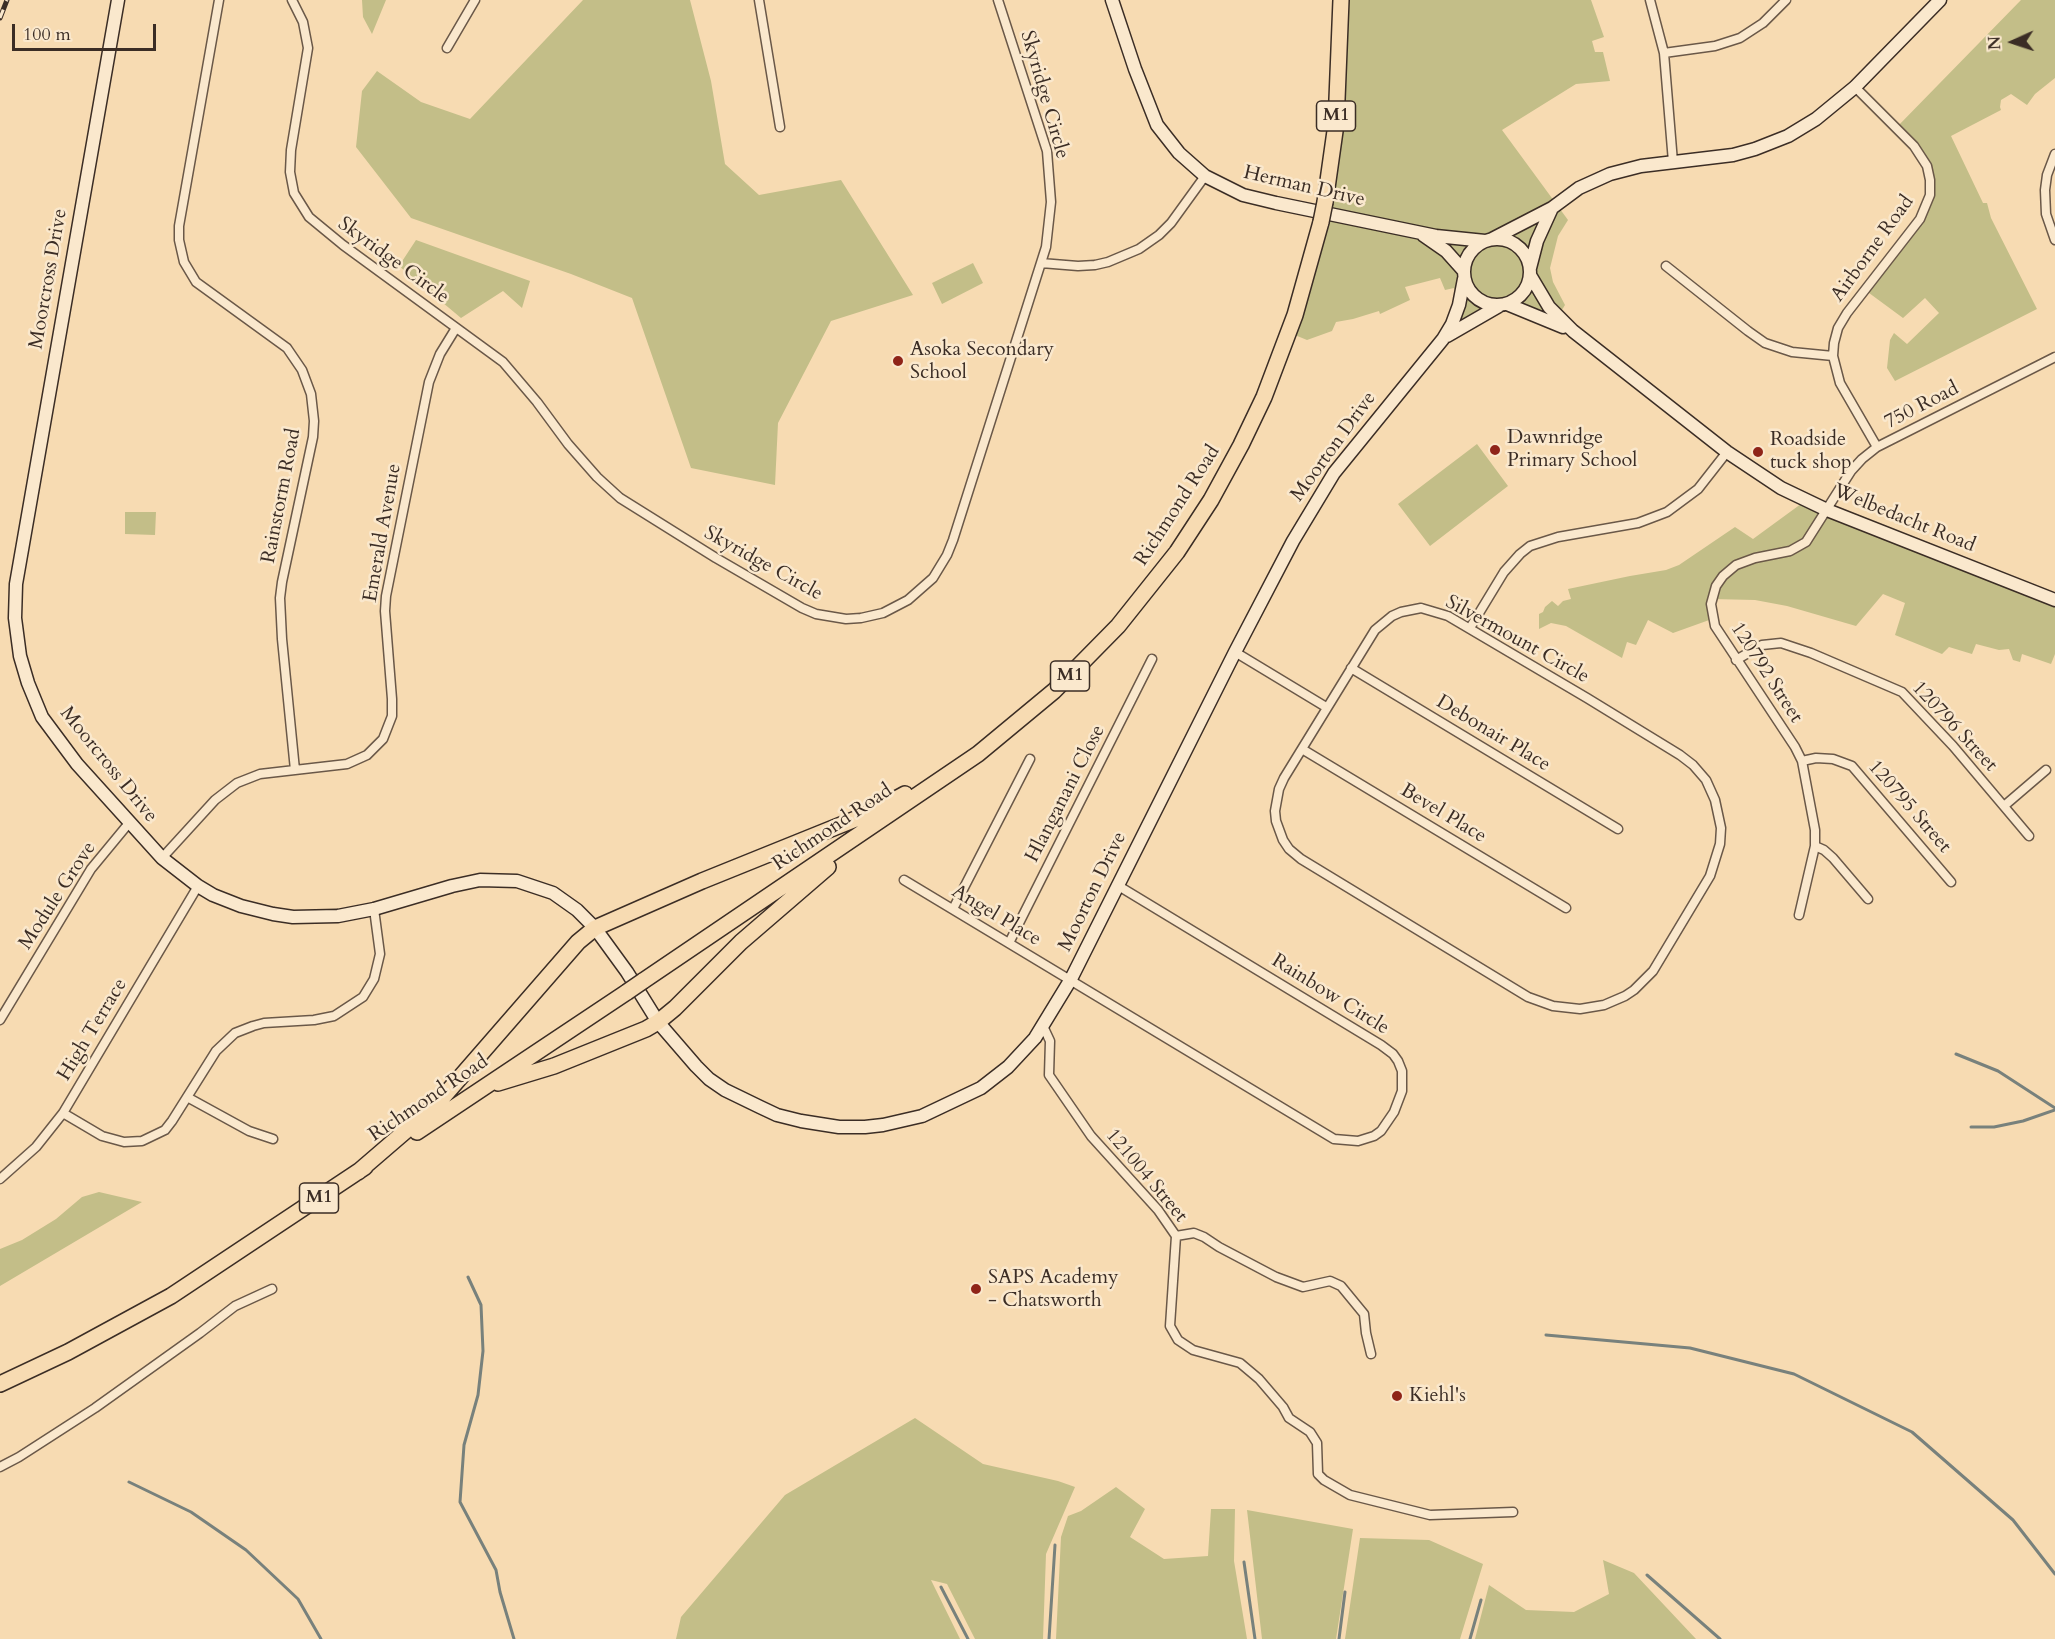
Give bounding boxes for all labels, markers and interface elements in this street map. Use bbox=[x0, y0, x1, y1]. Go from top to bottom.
scale bar bbox=[15, 12, 159, 50]
north arrow bbox=[1983, 12, 2043, 72]
text: 100 m bbox=[23, 22, 71, 47]
street label: Skyridge Circle bbox=[1014, 28, 1074, 162]
text: N bbox=[1984, 35, 2006, 50]
road number: M1 bbox=[1316, 101, 1356, 131]
street label: Herman Drive bbox=[1241, 161, 1367, 213]
street label: Airborne Road bbox=[1826, 191, 1920, 307]
street label: Moorcross Drive bbox=[25, 207, 73, 351]
street label: Skyridge Circle bbox=[333, 212, 453, 310]
place label: Asoka Secondary School bbox=[910, 338, 1054, 385]
marker: Asoka Secondary School bbox=[891, 354, 905, 368]
street label: 750 Road bbox=[1881, 377, 1963, 435]
street label: Moorton Drive bbox=[1286, 387, 1382, 507]
place label: Dawnridge Primary School bbox=[1507, 426, 1637, 473]
street label: Rainstorm Road bbox=[257, 427, 307, 565]
place label: Roadside tuck shop bbox=[1770, 428, 1852, 475]
street label: Richmond Road bbox=[1130, 441, 1226, 571]
marker: Dawnridge Primary School bbox=[1488, 443, 1502, 457]
marker: Roadside tuck shop bbox=[1751, 445, 1765, 459]
street label: Emerald Avenue bbox=[359, 462, 407, 604]
street label: Welbedacht Road bbox=[1829, 480, 1979, 558]
street label: Skyridge Circle bbox=[699, 522, 827, 606]
street label: Silvermount Circle bbox=[1441, 591, 1593, 689]
street label: 120792 Street bbox=[1725, 618, 1807, 728]
road number: M1 bbox=[1050, 661, 1090, 691]
street label: 120796 Street bbox=[1906, 677, 2002, 777]
street label: Debonair Place bbox=[1432, 691, 1554, 777]
street label: Moorcross Drive bbox=[54, 702, 162, 828]
street label: Hlanganani Close bbox=[1021, 721, 1111, 867]
street label: 120795 Street bbox=[1862, 756, 1956, 858]
street label: Richmond Road bbox=[769, 779, 897, 877]
street label: Bevel Place bbox=[1396, 779, 1490, 849]
street label: Moorton Drive bbox=[1054, 828, 1132, 956]
street label: Module Grove bbox=[14, 837, 102, 955]
street label: Angel Place bbox=[947, 880, 1045, 952]
street label: Rainbow Circle bbox=[1267, 949, 1393, 1041]
street label: High Terrace bbox=[53, 974, 133, 1086]
street label: Richmond Road bbox=[365, 1050, 493, 1148]
street label: 121004 Street bbox=[1100, 1124, 1192, 1228]
road number: M1 bbox=[300, 1183, 338, 1213]
place label: SAPS Academy - Chatsworth bbox=[988, 1266, 1119, 1313]
marker: SAPS Academy - Chatsworth bbox=[969, 1282, 983, 1296]
place label: Kiehl's bbox=[1409, 1384, 1466, 1408]
marker: Kiehl's bbox=[1390, 1389, 1404, 1403]

